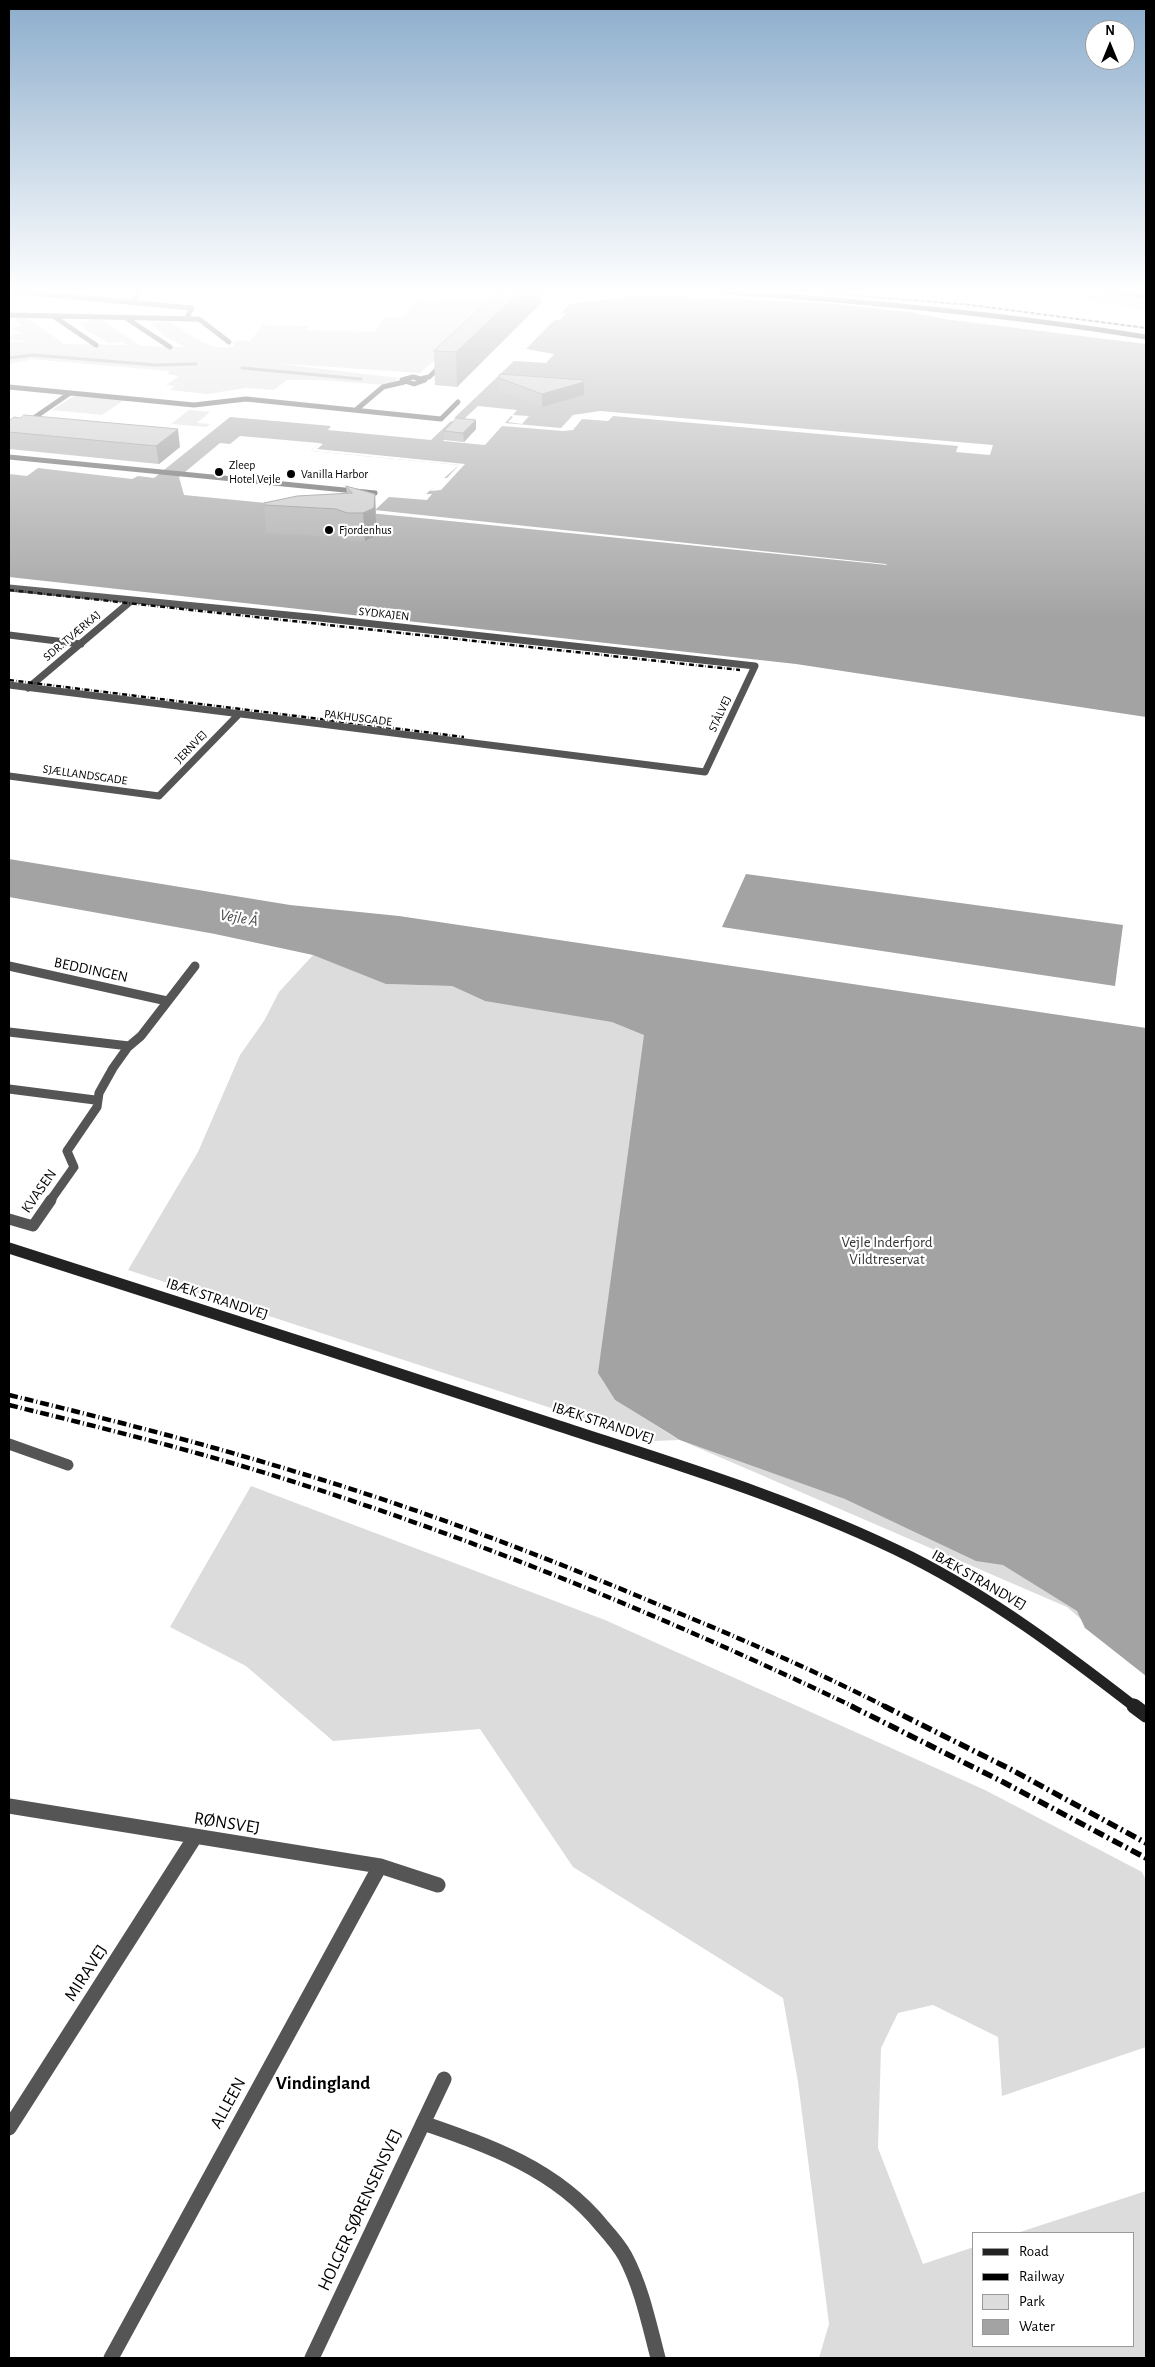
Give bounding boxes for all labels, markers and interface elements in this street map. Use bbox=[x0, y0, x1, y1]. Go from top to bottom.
north arrow bbox=[1085, 20, 1135, 70]
text: N bbox=[1105, 24, 1115, 38]
place label: Zleep Hotel Vejle bbox=[229, 458, 280, 486]
marker: Zleep Hotel Vejle bbox=[213, 466, 225, 478]
place label: Vanilla Harbor bbox=[301, 467, 368, 481]
marker: Vanilla Harbor bbox=[285, 468, 297, 480]
place label: Fjordenhus bbox=[339, 523, 392, 537]
marker: Fjordenhus bbox=[323, 524, 335, 536]
street label: SYDKAJEN bbox=[358, 604, 410, 624]
street label: SDR. TVÆRKAJ bbox=[40, 608, 104, 664]
street label: STÅLVEJ bbox=[705, 694, 735, 734]
street label: PAKHUSGADE bbox=[323, 707, 393, 729]
street label: JERNVEJ bbox=[172, 727, 210, 767]
street label: SJÆLLANDSGADE bbox=[42, 762, 128, 788]
water label: Vejle Å bbox=[218, 905, 260, 931]
street label: BEDDINGEN bbox=[52, 953, 130, 987]
street label: KVASEN bbox=[17, 1166, 61, 1216]
park label: Vejle Inderfjord Vildtreservat bbox=[841, 1233, 933, 1268]
street label: IBÆK STRANDVEJ bbox=[164, 1274, 270, 1324]
street label: IBÆK STRANDVEJ bbox=[550, 1398, 656, 1448]
street label: IBÆK STRANDVEJ bbox=[929, 1546, 1029, 1614]
street label: RØNSVEJ bbox=[193, 1807, 261, 1839]
street label: MIRAVEJ bbox=[60, 1941, 112, 2005]
district label: Vindingland bbox=[276, 2072, 370, 2094]
street label: ALLEEN bbox=[205, 2074, 251, 2132]
street label: HOLGER SØRENSENSVEJ bbox=[313, 2126, 407, 2294]
legend bbox=[972, 2232, 1135, 2347]
text: Road bbox=[1019, 2244, 1049, 2259]
text: Railway bbox=[1019, 2269, 1064, 2284]
text: Park bbox=[1019, 2294, 1045, 2309]
text: Water bbox=[1019, 2319, 1055, 2334]

